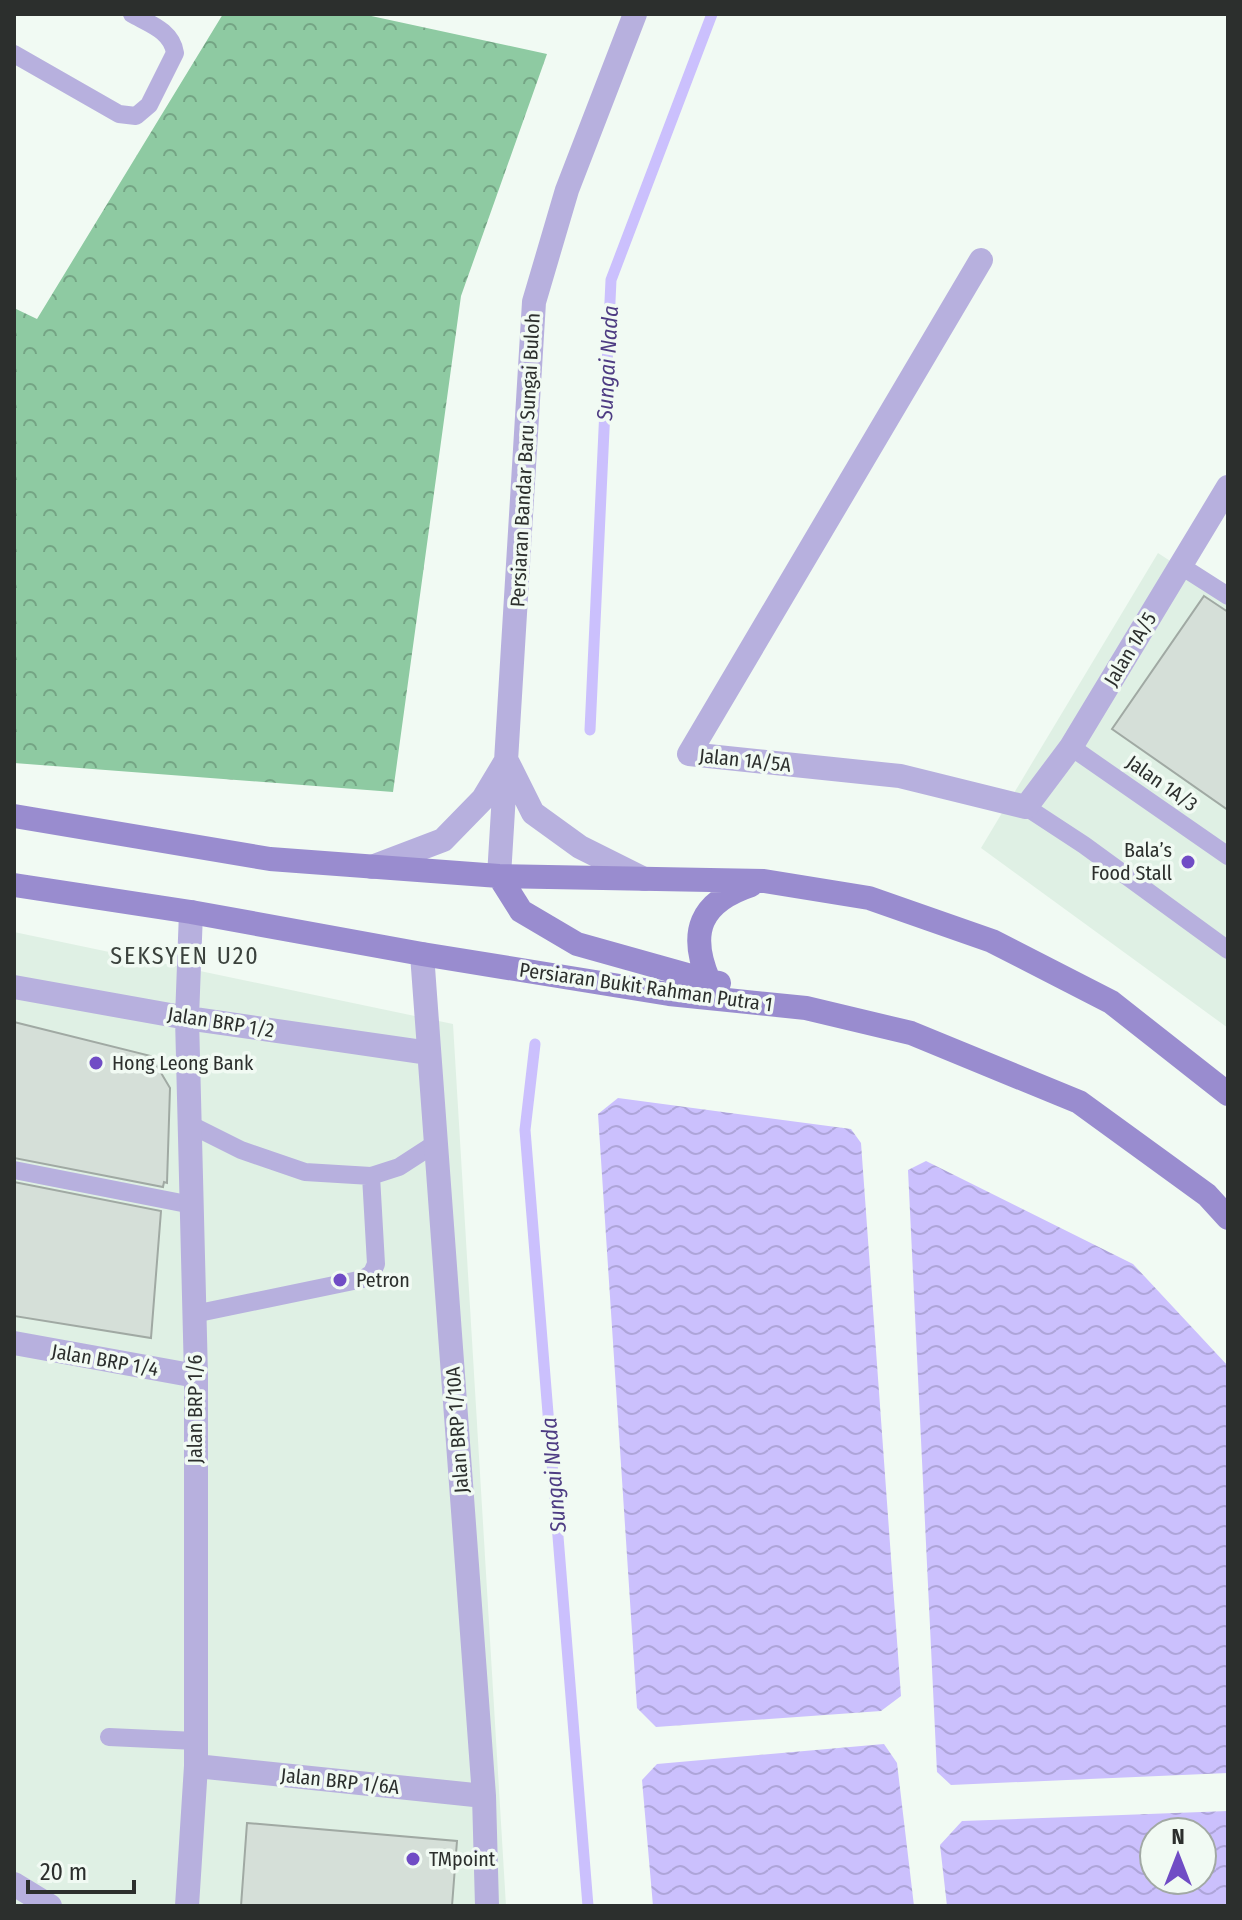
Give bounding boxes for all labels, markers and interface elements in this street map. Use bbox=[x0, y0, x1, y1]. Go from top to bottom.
water label: Sungai Nada bbox=[591, 305, 624, 422]
street label: Persiaran Bandar Baru Sungai Buloh bbox=[505, 312, 545, 608]
street label: Jalan 1A/5 bbox=[1099, 608, 1161, 690]
street label: Jalan 1A/5A bbox=[698, 743, 793, 777]
street label: Jalan 1A/3 bbox=[1122, 750, 1202, 816]
place label: Bala’s Food Stall bbox=[1091, 838, 1172, 885]
marker: Bala’s Food Stall bbox=[1179, 853, 1197, 871]
district label: SEKSYEN U20 bbox=[110, 942, 260, 970]
street label: Persiaran Bukit Rahman Putra 1 bbox=[518, 957, 774, 1017]
street label: Jalan BRP 1/2 bbox=[166, 1002, 276, 1042]
place label: Hong Leong Bank bbox=[112, 1051, 254, 1075]
marker: Hong Leong Bank bbox=[87, 1054, 105, 1072]
place label: Petron bbox=[356, 1268, 410, 1292]
marker: Petron bbox=[331, 1271, 349, 1289]
street label: Jalan BRP 1/4 bbox=[50, 1339, 161, 1381]
street label: Jalan BRP 1/6 bbox=[183, 1355, 207, 1463]
street label: Jalan BRP 1/10A bbox=[441, 1365, 473, 1494]
water label: Sungai Nada bbox=[535, 1416, 572, 1534]
street label: Jalan BRP 1/6A bbox=[279, 1763, 401, 1799]
north arrow bbox=[1138, 1816, 1218, 1896]
text: N bbox=[1171, 1823, 1185, 1850]
scale bar bbox=[28, 1844, 134, 1894]
place label: TMpoint bbox=[429, 1847, 496, 1871]
marker: TMpoint bbox=[404, 1850, 422, 1868]
text: 20 m bbox=[40, 1858, 87, 1886]

